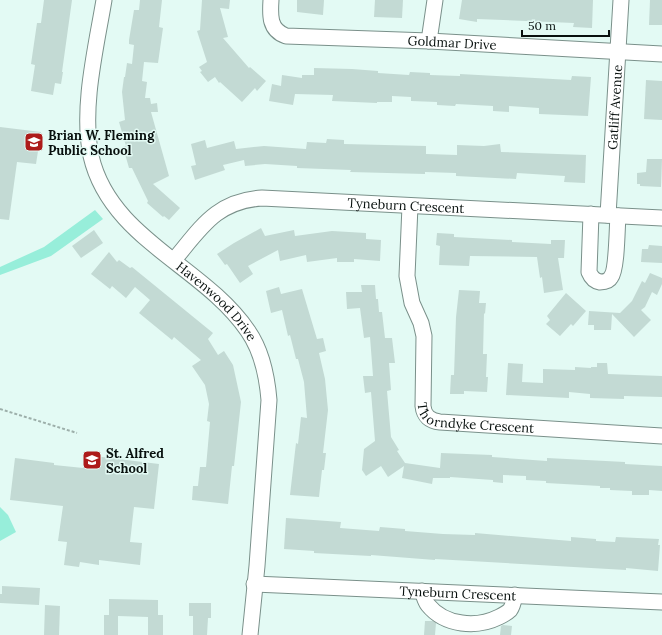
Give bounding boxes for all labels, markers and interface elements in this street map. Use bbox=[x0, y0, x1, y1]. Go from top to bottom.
scale bar bbox=[522, 12, 609, 38]
text: 50 m bbox=[528, 18, 556, 33]
street label: Goldmar Drive bbox=[407, 32, 497, 53]
street label: Gatliff Avenue bbox=[603, 64, 626, 150]
place label: Brian W. Fleming Public School bbox=[48, 127, 155, 159]
school or university icon: Brian W. Fleming Public School bbox=[23, 131, 45, 153]
street label: Tyneburn Crescent bbox=[347, 194, 465, 217]
street label: Havenwood Drive bbox=[173, 258, 261, 344]
street label: Thorndyke Crescent bbox=[414, 401, 535, 436]
place label: St. Alfred School bbox=[106, 445, 164, 477]
school or university icon: St. Alfred School bbox=[81, 449, 103, 471]
street label: Tyneburn Crescent bbox=[399, 582, 517, 604]

